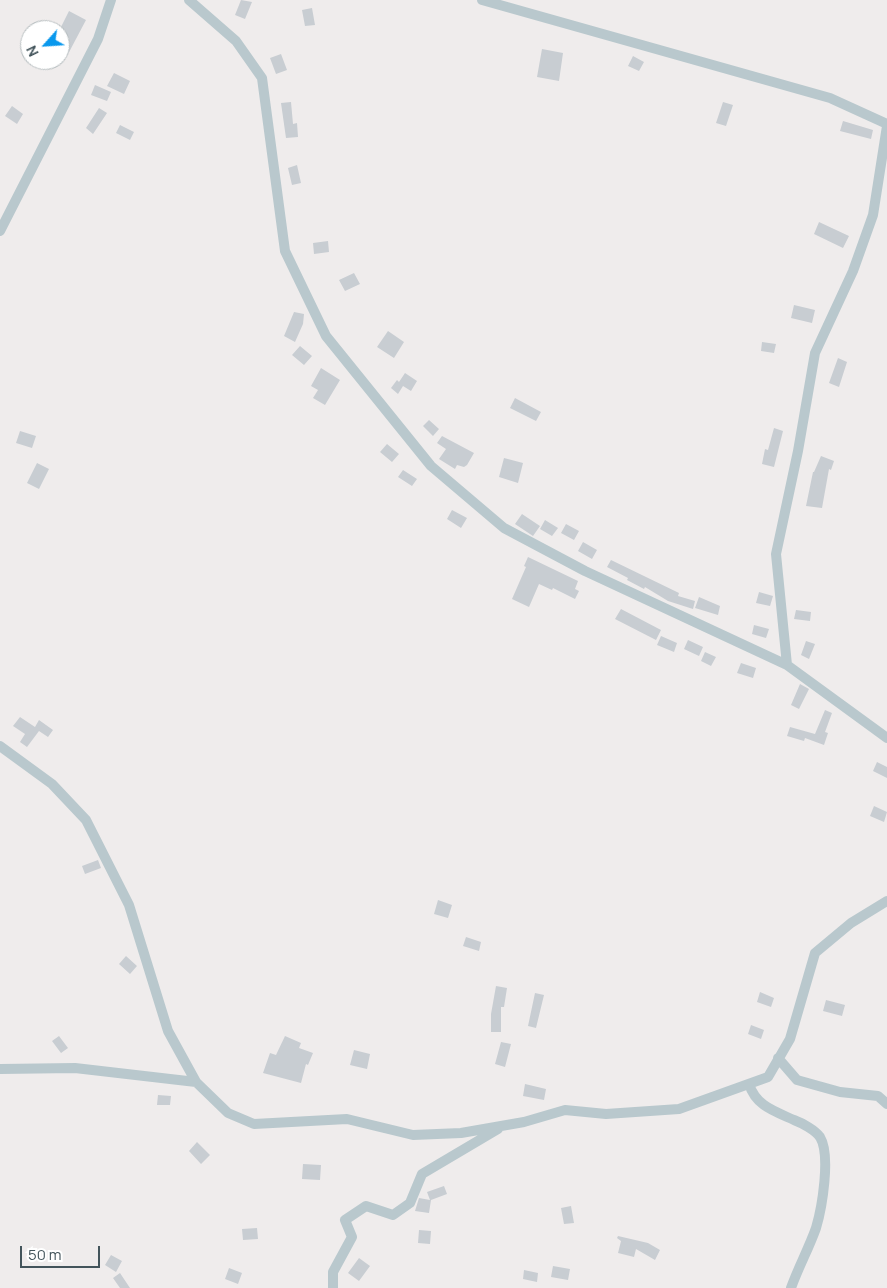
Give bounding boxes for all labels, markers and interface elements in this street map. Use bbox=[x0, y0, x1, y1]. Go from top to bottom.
north arrow bbox=[20, 20, 70, 70]
text: N bbox=[21, 43, 43, 60]
scale bar bbox=[22, 1236, 102, 1268]
text: 50 m bbox=[28, 1244, 62, 1265]

